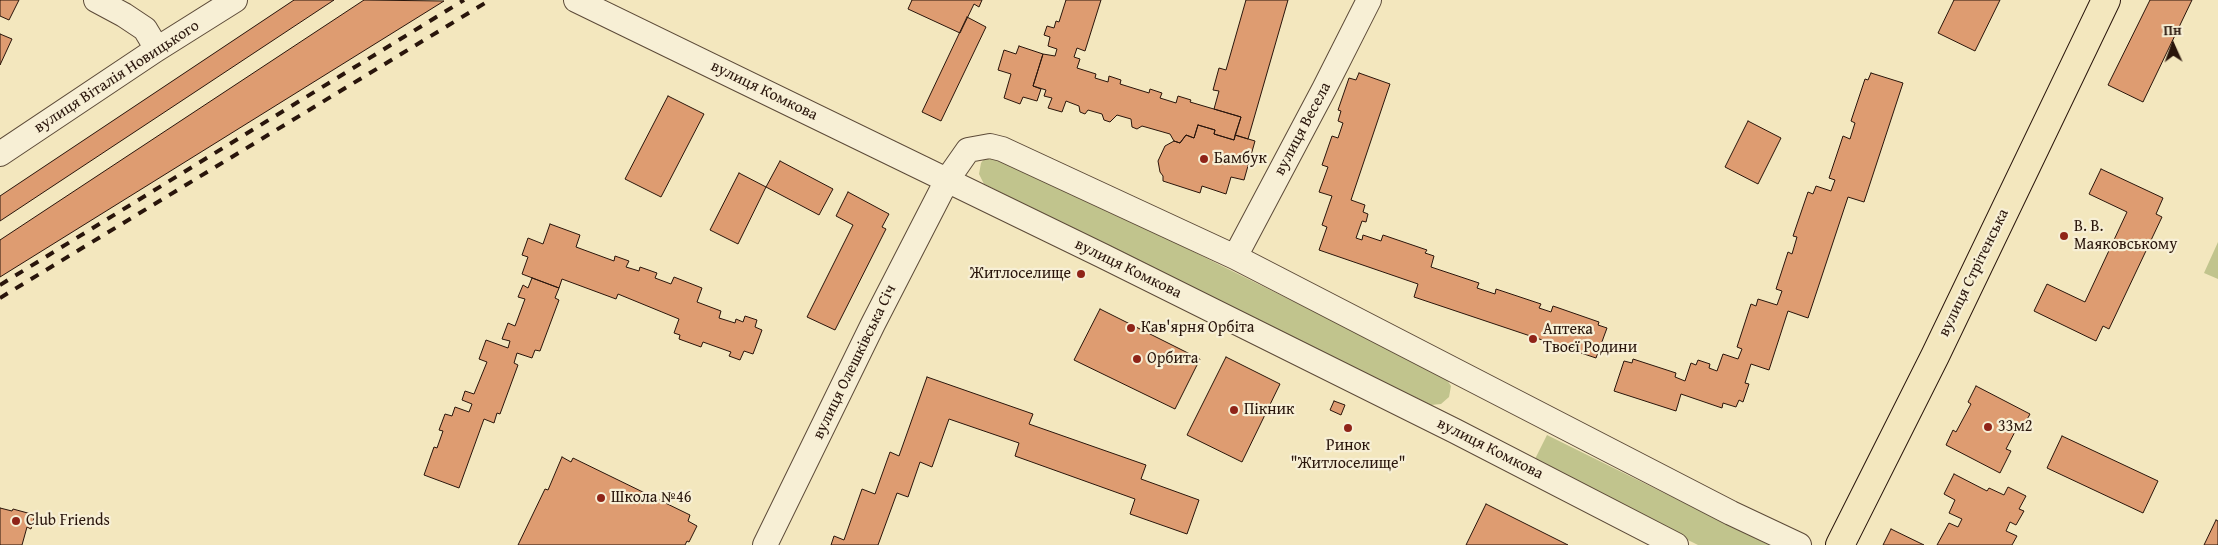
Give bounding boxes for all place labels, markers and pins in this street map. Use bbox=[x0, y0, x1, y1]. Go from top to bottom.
place label: Бамбук bbox=[1214, 149, 1267, 169]
marker: Бамбук bbox=[1198, 153, 1210, 165]
place label: В. В. Маяковському bbox=[2074, 217, 2177, 255]
marker: В. В. Маяковському bbox=[2058, 230, 2070, 242]
place label: Житлоселище bbox=[970, 264, 1071, 284]
marker: Житлоселище bbox=[1075, 268, 1087, 280]
place label: Кав'ярня Орбіта bbox=[1141, 318, 1254, 338]
place label: Аптека Твоєї Родини bbox=[1543, 320, 1637, 358]
marker: Кав'ярня Орбіта bbox=[1125, 322, 1137, 334]
marker: Аптека Твоєї Родини bbox=[1527, 333, 1539, 345]
place label: Орбита bbox=[1147, 349, 1198, 369]
marker: Орбита bbox=[1131, 353, 1143, 365]
place label: Пікник bbox=[1244, 400, 1294, 420]
marker: Пікник bbox=[1228, 404, 1240, 416]
place label: 33м2 bbox=[1998, 417, 2033, 437]
marker: 33м2 bbox=[1982, 421, 1994, 433]
marker: Ринок "Житлоселище" bbox=[1342, 422, 1354, 434]
place label: Ринок "Житлоселище" bbox=[1290, 436, 1406, 474]
place label: Школа №46 bbox=[611, 488, 691, 508]
marker: Школа №46 bbox=[595, 492, 607, 504]
place label: Club Friends bbox=[26, 511, 110, 531]
marker: Club Friends bbox=[10, 515, 22, 527]

